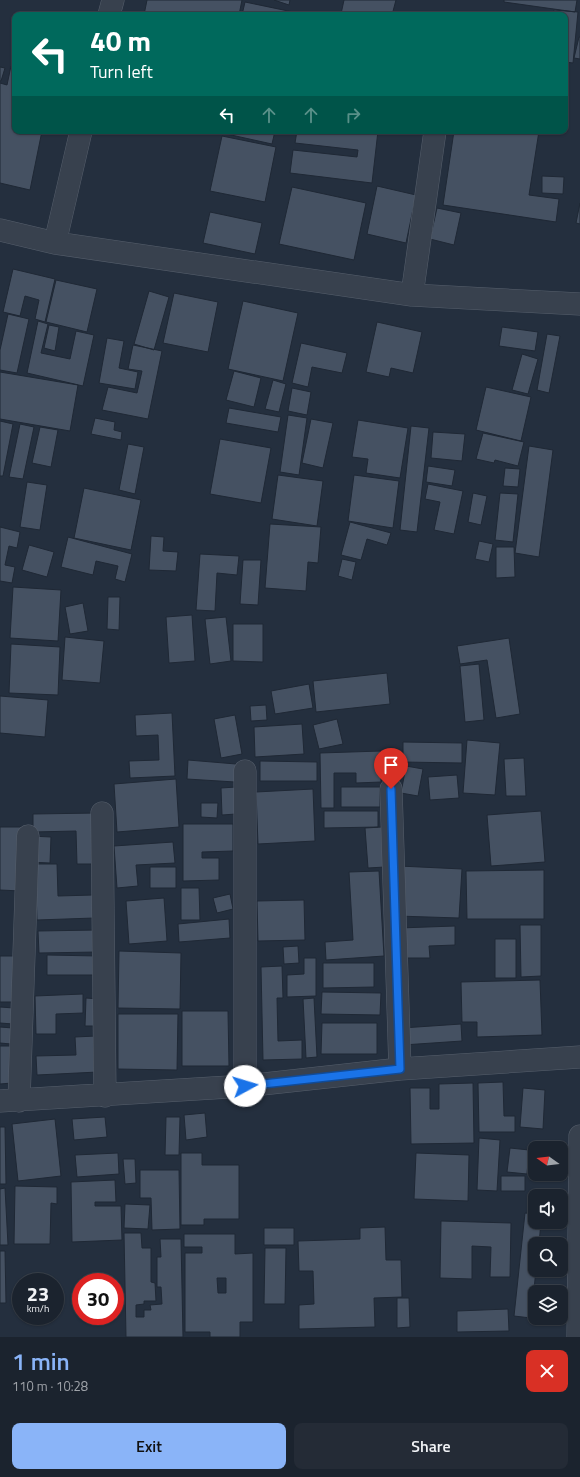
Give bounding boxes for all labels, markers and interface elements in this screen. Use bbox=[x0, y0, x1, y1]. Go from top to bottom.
text: 40 m bbox=[90, 19, 151, 62]
icon: left bbox=[24, 28, 76, 80]
text: Turn left bbox=[90, 58, 153, 85]
icon: left bbox=[216, 104, 238, 126]
icon: ahead bbox=[258, 104, 280, 126]
icon: ahead bbox=[300, 104, 322, 126]
icon: right bbox=[342, 104, 364, 126]
pin bbox=[374, 748, 408, 789]
icon: arrive bbox=[380, 754, 402, 776]
position arrow bbox=[224, 1065, 266, 1107]
north arrow bbox=[528, 1141, 568, 1181]
map controls bbox=[528, 1141, 568, 1325]
button: sound bbox=[528, 1189, 568, 1229]
button: search bbox=[528, 1237, 568, 1277]
speed limit sign: 30 bbox=[72, 1273, 124, 1325]
text: 23 bbox=[27, 1278, 49, 1309]
button: layers bbox=[528, 1285, 568, 1325]
text: km/h bbox=[27, 1301, 49, 1316]
text: 1 min bbox=[12, 1343, 70, 1379]
button: close bbox=[526, 1350, 568, 1392]
text: 110 m · 10:28 bbox=[12, 1376, 88, 1396]
button: Exit bbox=[12, 1423, 286, 1469]
button: Share bbox=[294, 1423, 568, 1469]

